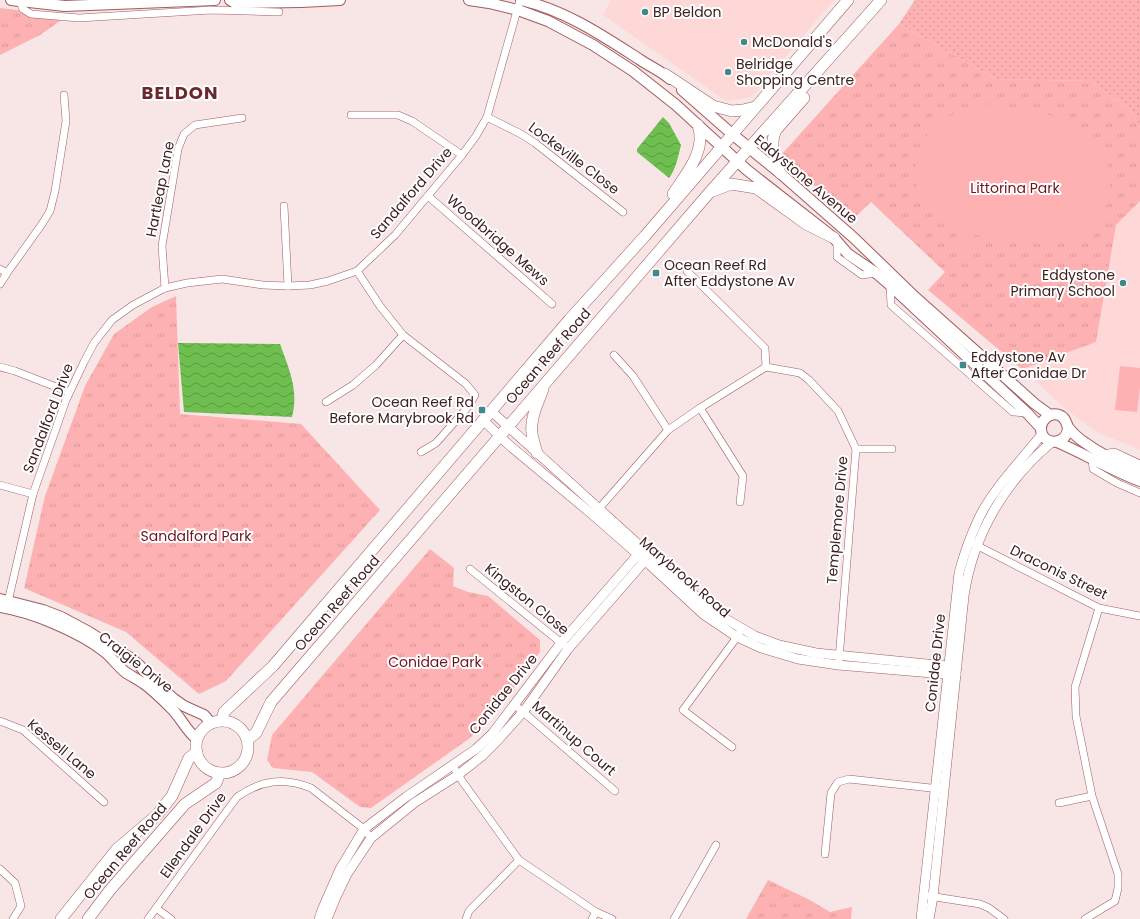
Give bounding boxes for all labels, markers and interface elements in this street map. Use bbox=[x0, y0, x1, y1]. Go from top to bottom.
place label: BP Beldon bbox=[653, 2, 722, 22]
marker: BP Beldon bbox=[640, 7, 650, 17]
place label: McDonald's bbox=[752, 32, 832, 52]
marker: McDonald's bbox=[739, 37, 749, 47]
place label: Belridge Shopping Centre bbox=[736, 54, 854, 90]
marker: Belridge Shopping Centre bbox=[723, 67, 733, 77]
district label: BELDON bbox=[142, 80, 218, 105]
street label: Lockeville Close bbox=[524, 117, 624, 199]
street label: Eddystone Avenue bbox=[750, 130, 862, 228]
street label: Hartleap Lane bbox=[141, 139, 179, 239]
street label: Sandalford Drive bbox=[365, 142, 457, 243]
park label: Littorina Park bbox=[970, 178, 1061, 198]
street label: Woodbridge Mews bbox=[442, 190, 554, 290]
place label: Ocean Reef Rd After Eddystone Av bbox=[664, 255, 795, 291]
place label: Eddystone Primary School bbox=[1010, 265, 1115, 301]
marker: Ocean Reef Rd After Eddystone Av bbox=[651, 268, 661, 278]
marker: Eddystone Primary School bbox=[1118, 278, 1128, 288]
street label: Ocean Reef Road bbox=[501, 304, 595, 408]
place label: Eddystone Av After Conidae Dr bbox=[971, 347, 1086, 383]
street label: Sandalford Drive bbox=[18, 360, 78, 476]
marker: Eddystone Av After Conidae Dr bbox=[958, 360, 968, 370]
place label: Ocean Reef Rd Before Marybrook Rd bbox=[329, 392, 474, 428]
marker: Ocean Reef Rd Before Marybrook Rd bbox=[477, 405, 487, 415]
street label: Templemore Drive bbox=[821, 455, 853, 585]
park label: Sandalford Park bbox=[140, 526, 252, 546]
street label: Marybrook Road bbox=[635, 532, 735, 622]
street label: Draconis Street bbox=[1007, 540, 1111, 604]
street label: Ocean Reef Road bbox=[290, 551, 384, 655]
street label: Kingston Close bbox=[480, 559, 574, 640]
street label: Conidae Drive bbox=[920, 613, 950, 713]
street label: Craigie Drive bbox=[95, 627, 178, 698]
street label: Conidae Drive bbox=[464, 649, 542, 739]
park label: Conidae Park bbox=[388, 652, 483, 672]
street label: Martinup Court bbox=[528, 696, 620, 780]
street label: Kessell Lane bbox=[23, 714, 101, 784]
street label: Ellendale Drive bbox=[155, 788, 231, 882]
street label: Ocean Reef Road bbox=[78, 798, 172, 904]

